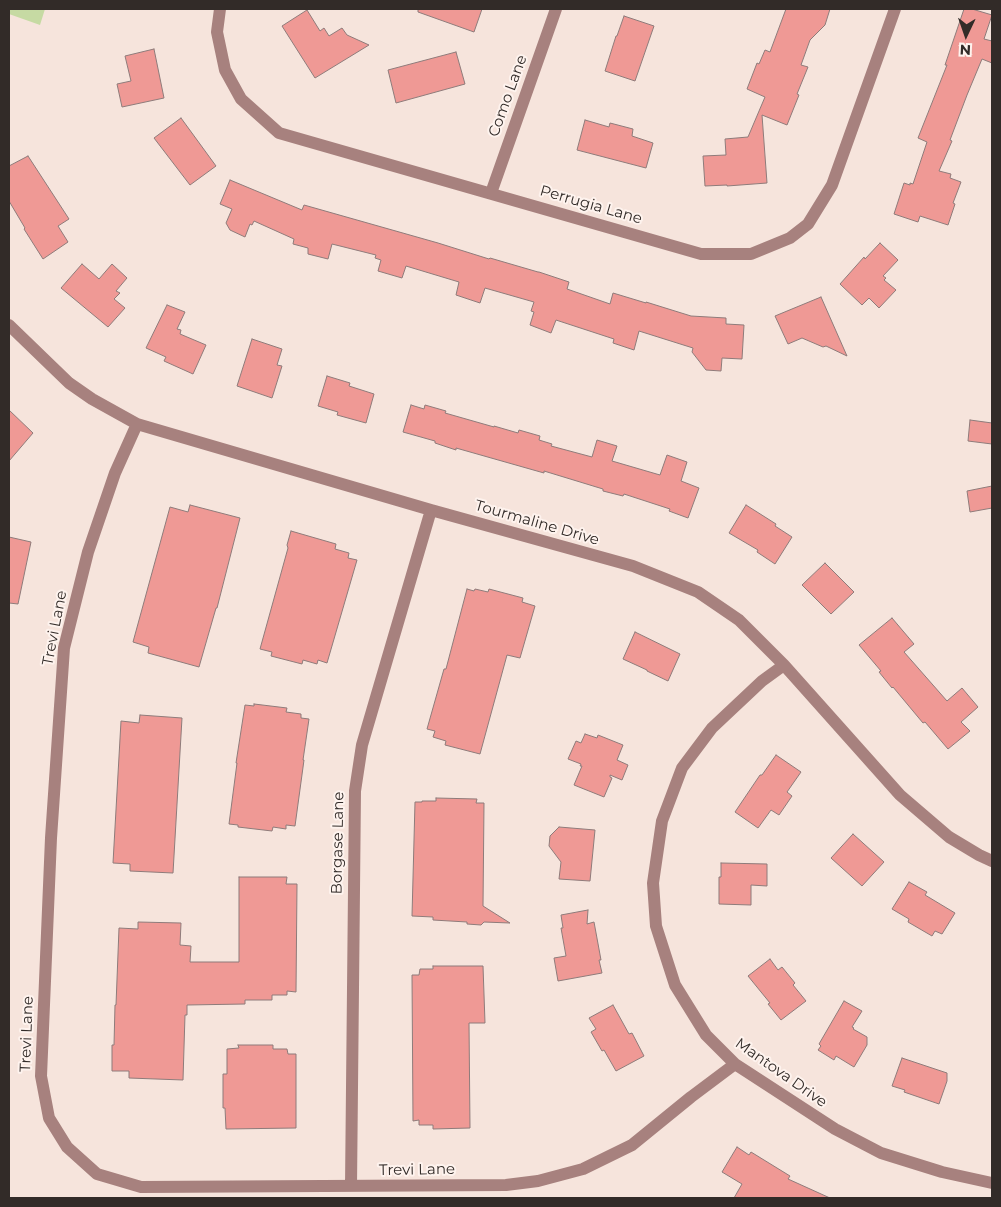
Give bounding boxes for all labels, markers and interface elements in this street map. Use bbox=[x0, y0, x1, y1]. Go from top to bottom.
north arrow bbox=[941, 10, 991, 60]
text: N bbox=[959, 41, 971, 59]
street label: Como Lane bbox=[485, 53, 531, 139]
street label: Perrugia Lane bbox=[538, 182, 644, 228]
street label: Tourmaline Drive bbox=[473, 497, 601, 549]
street label: Trevi Lane bbox=[39, 589, 71, 667]
street label: Borgase Lane bbox=[328, 791, 348, 895]
street label: Trevi Lane bbox=[17, 996, 37, 1072]
street label: Mantova Drive bbox=[732, 1035, 830, 1111]
street label: Trevi Lane bbox=[379, 1160, 455, 1180]

